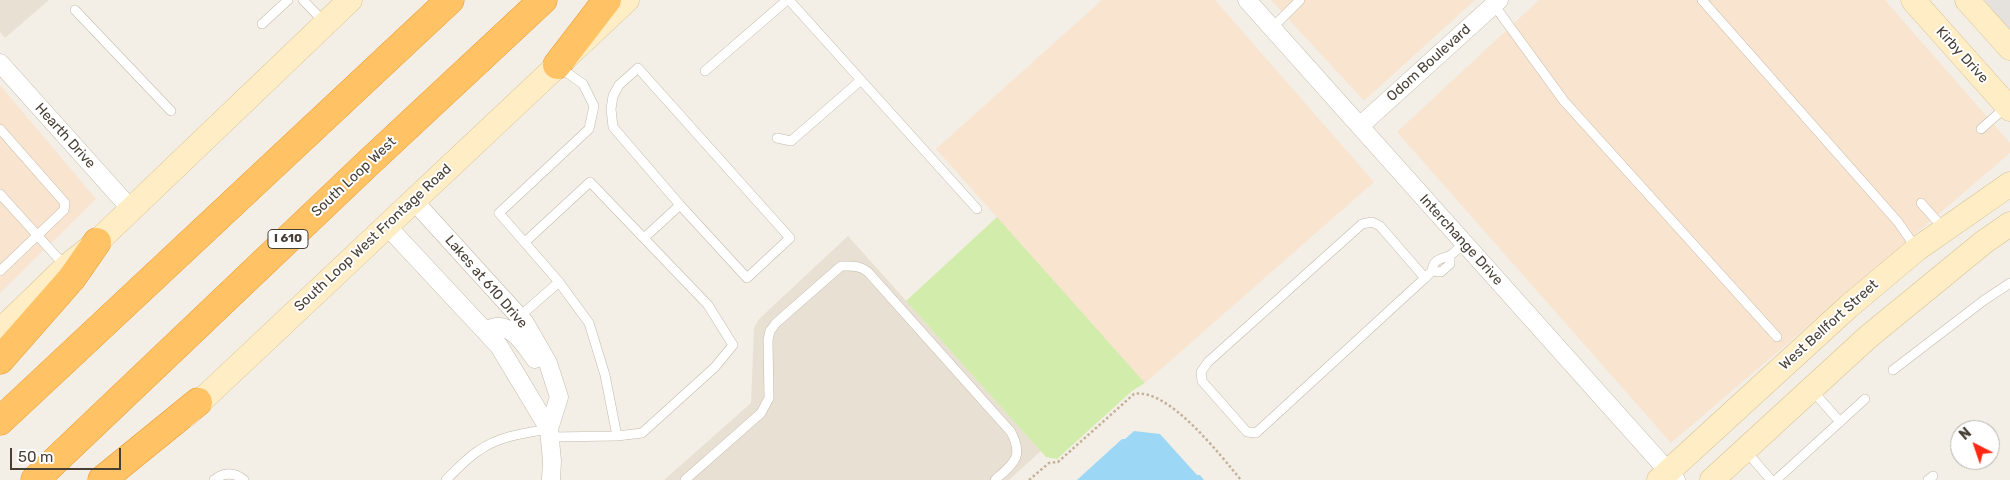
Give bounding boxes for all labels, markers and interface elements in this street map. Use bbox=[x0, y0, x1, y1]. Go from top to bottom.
street label: Odom Boulevard bbox=[1384, 21, 1474, 105]
street label: Kirby Drive bbox=[1932, 23, 1992, 87]
street label: Hearth Drive bbox=[31, 100, 99, 172]
street label: South Loop West bbox=[308, 134, 400, 220]
street label: South Loop West Frontage Road bbox=[291, 161, 455, 315]
street label: Interchange Drive bbox=[1416, 191, 1506, 289]
road number: I 610 bbox=[268, 230, 308, 248]
street label: Lakes at 610 Drive bbox=[441, 232, 531, 332]
street label: West Bellfort Street bbox=[1776, 276, 1882, 374]
north arrow bbox=[1950, 420, 2000, 470]
text: N bbox=[1956, 424, 1975, 444]
scale bar bbox=[12, 438, 124, 470]
text: 50 m bbox=[18, 448, 53, 466]

